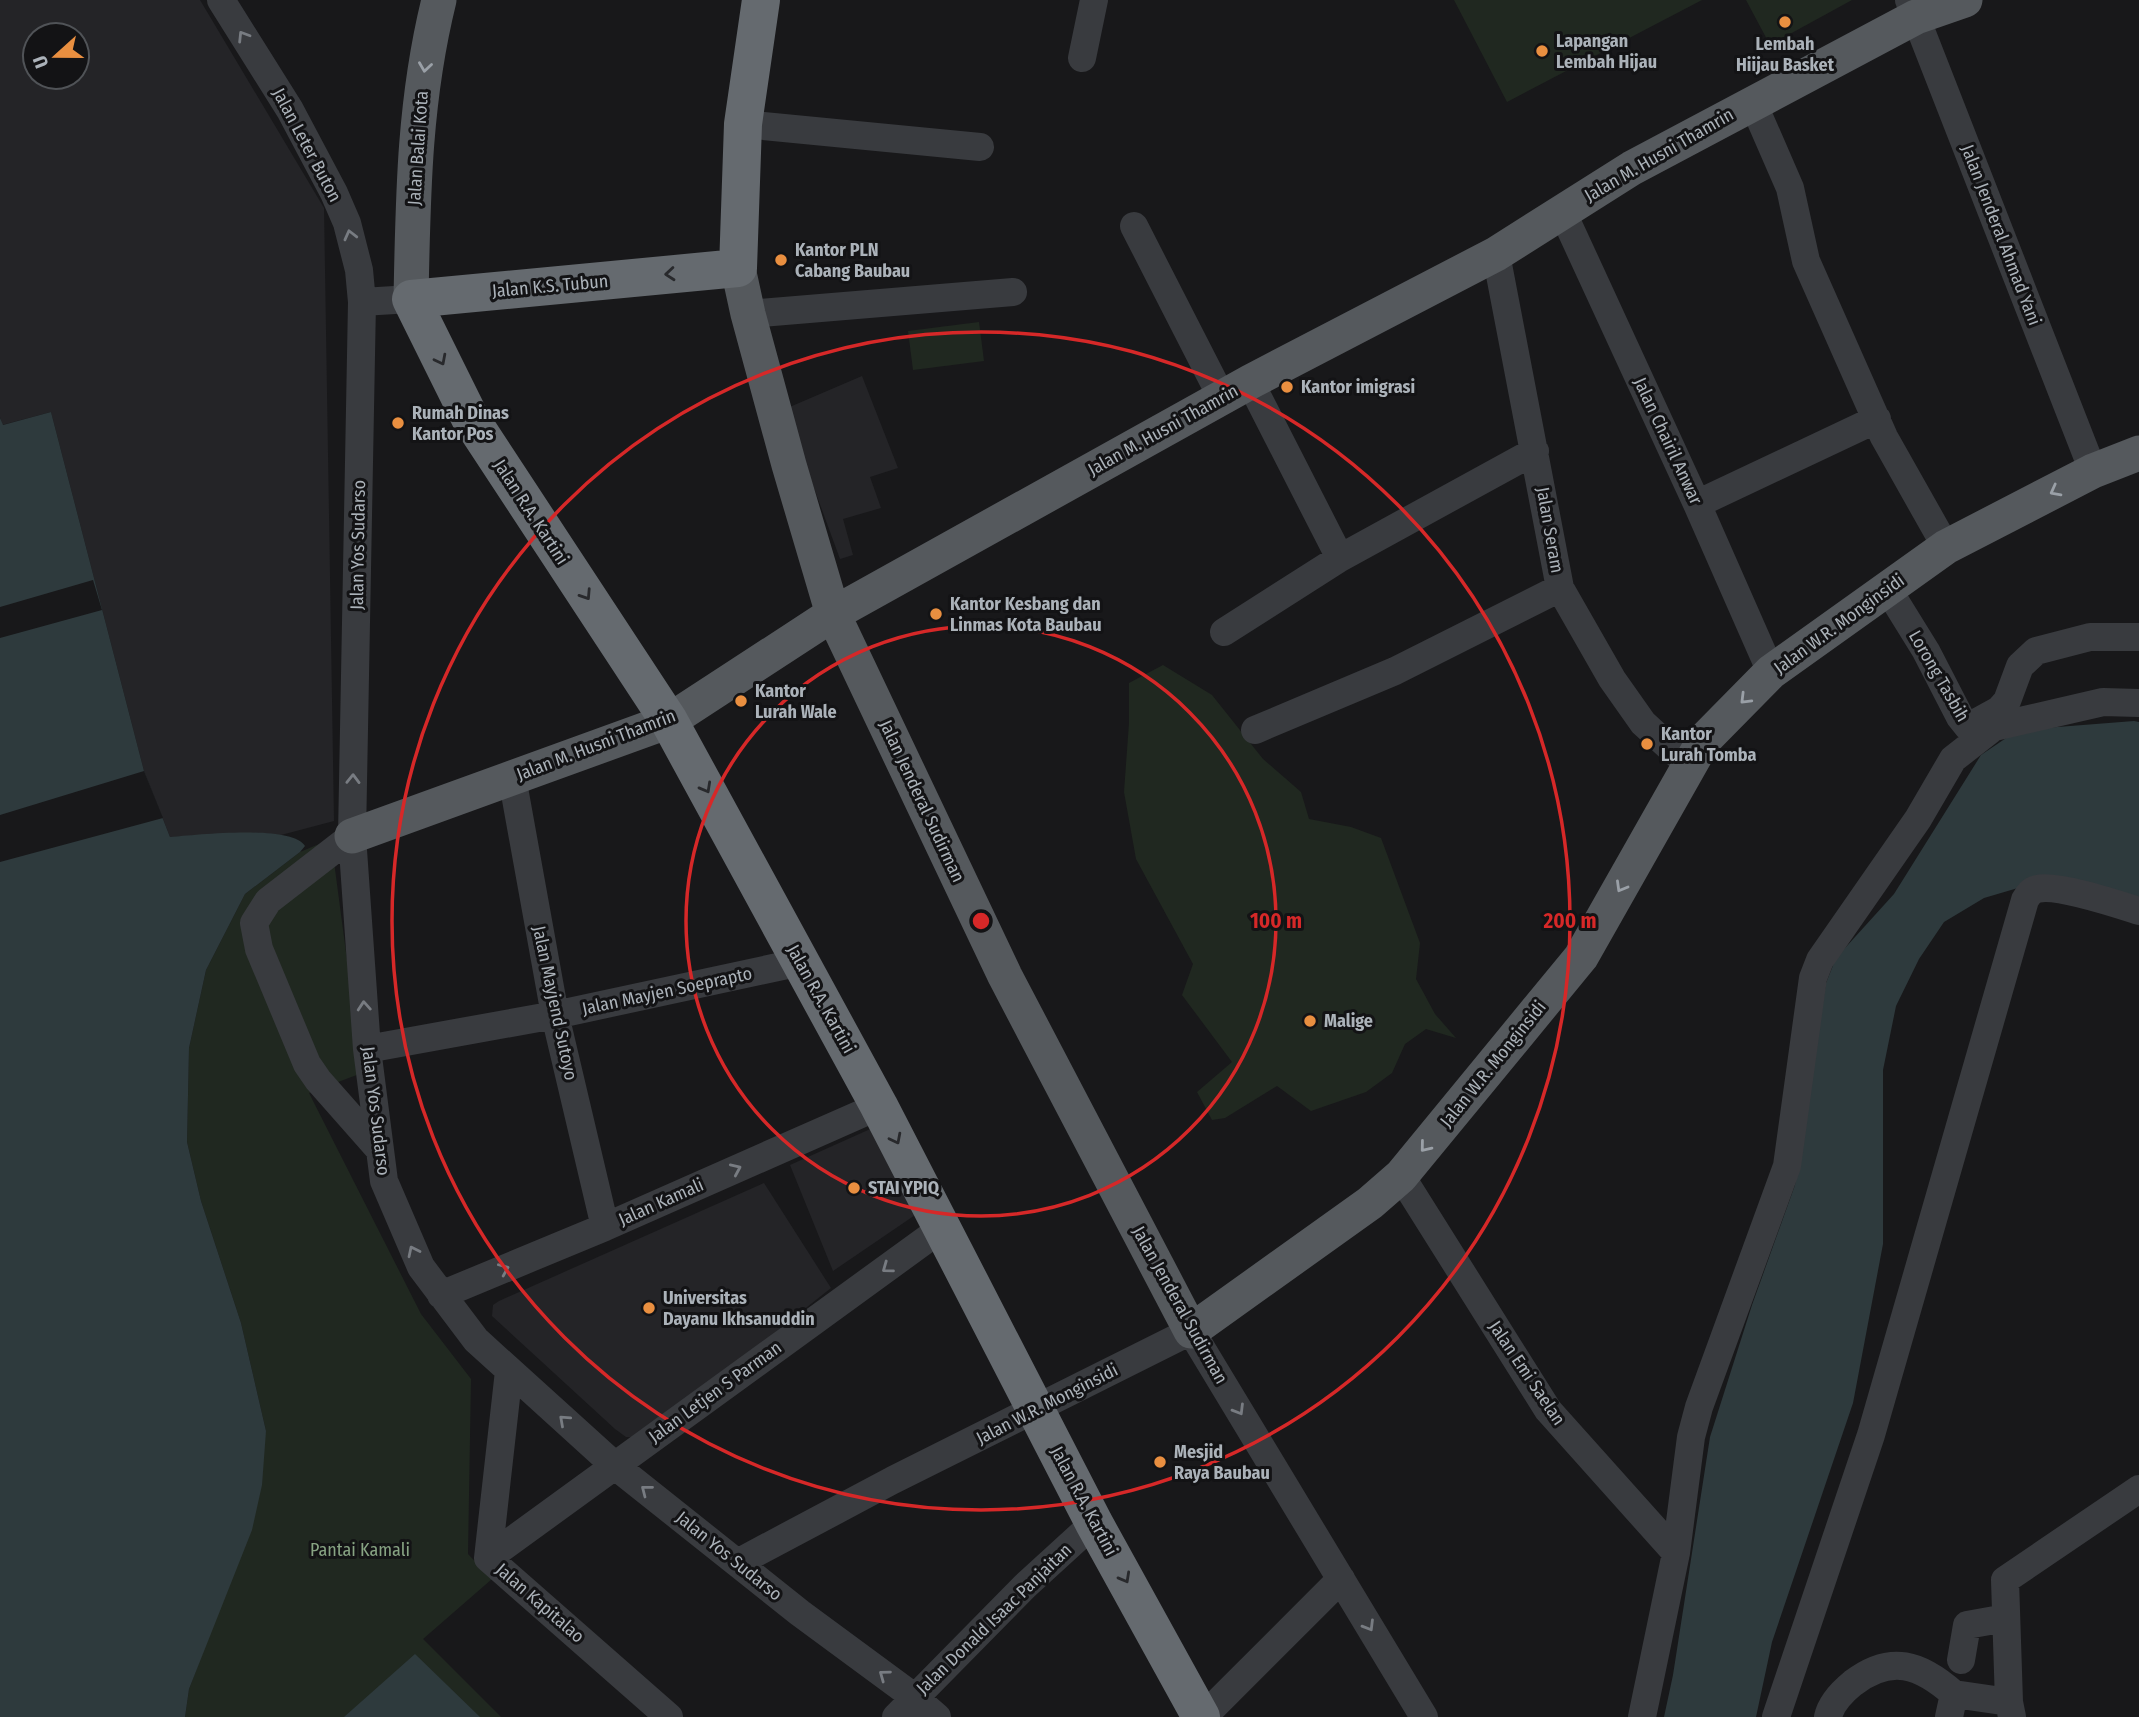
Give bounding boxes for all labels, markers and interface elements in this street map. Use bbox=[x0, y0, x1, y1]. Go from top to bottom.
marker: Lembah Hiijau Basket bbox=[1777, 14, 1793, 30]
north arrow bbox=[21, 21, 91, 91]
one-way arrow bbox=[238, 30, 251, 43]
place label: Lapangan Lembah Hijau bbox=[1556, 30, 1657, 73]
place label: Lembah Hiijau Basket bbox=[1736, 33, 1835, 76]
marker: Lapangan Lembah Hijau bbox=[1534, 43, 1550, 59]
text: U bbox=[28, 53, 53, 71]
one-way arrow bbox=[418, 61, 433, 73]
street label: Jalan Leter Buton bbox=[268, 84, 346, 206]
street label: Jalan Balai Kota bbox=[403, 90, 433, 206]
street label: Jalan M. Husni Thamrin bbox=[1580, 103, 1738, 207]
street label: Jalan Jenderal Ahmad Yani bbox=[1956, 142, 2046, 328]
one-way arrow bbox=[344, 229, 358, 241]
place label: Kantor PLN Cabang Baubau bbox=[795, 239, 910, 282]
marker: Kantor PLN Cabang Baubau bbox=[773, 252, 789, 268]
one-way arrow bbox=[665, 266, 676, 281]
street label: Jalan K.S. Tubun bbox=[491, 270, 609, 302]
one-way arrow bbox=[432, 353, 446, 365]
street label: Jalan Chairil Anwar bbox=[1629, 374, 1707, 509]
place label: Kantor imigrasi bbox=[1301, 376, 1415, 398]
street label: Jalan M. Husni Thamrin bbox=[1084, 379, 1242, 481]
marker: Kantor imigrasi bbox=[1279, 379, 1295, 395]
place label: Rumah Dinas Kantor Pos bbox=[412, 402, 509, 445]
marker: Rumah Dinas Kantor Pos bbox=[390, 415, 406, 431]
street label: Jalan R.A. Kartini bbox=[489, 455, 573, 569]
street label: Jalan Yos Sudarso bbox=[346, 480, 370, 610]
one-way arrow bbox=[2050, 483, 2062, 497]
street label: Jalan Seram bbox=[1532, 485, 1568, 575]
street label: Jalan W.R. Monginsidi bbox=[1769, 569, 1909, 679]
one-way arrow bbox=[578, 587, 590, 600]
place label: Kantor Kesbang dan Linmas Kota Baubau bbox=[950, 593, 1102, 636]
marker: Kantor Kesbang dan Linmas Kota Baubau bbox=[928, 606, 944, 622]
street label: Lorong Tasbih bbox=[1904, 626, 1974, 726]
place label: Kantor Lurah Wale bbox=[755, 680, 837, 723]
one-way arrow bbox=[1740, 690, 1753, 703]
marker: Kantor Lurah Wale bbox=[733, 693, 749, 709]
street label: Jalan M. Husni Thamrin bbox=[513, 705, 679, 785]
street label: Jalan Jenderal Sudirman bbox=[875, 716, 969, 886]
place label: Kantor Lurah Tomba bbox=[1661, 723, 1756, 766]
marker: Kantor Lurah Tomba bbox=[1639, 736, 1655, 752]
one-way arrow bbox=[346, 773, 361, 784]
one-way arrow bbox=[698, 781, 711, 794]
one-way arrow bbox=[1616, 880, 1629, 893]
text: 100 m bbox=[1250, 908, 1302, 934]
text: 200 m bbox=[1542, 908, 1597, 934]
centre of rings bbox=[969, 909, 993, 933]
street label: Jalan Mayjend Sutoyo bbox=[528, 924, 582, 1082]
street label: Jalan R.A. Kartini bbox=[782, 941, 860, 1057]
street label: Jalan Mayjen Soeprapto bbox=[580, 962, 754, 1020]
street label: Jalan W.R. Monginsidi bbox=[1435, 996, 1551, 1132]
one-way arrow bbox=[357, 1000, 372, 1011]
place label: Malige bbox=[1324, 1010, 1373, 1032]
marker: Malige bbox=[1302, 1013, 1318, 1029]
street label: Jalan Yos Sudarso bbox=[357, 1045, 395, 1177]
one-way arrow bbox=[888, 1132, 902, 1144]
one-way arrow bbox=[1421, 1139, 1434, 1151]
one-way arrow bbox=[729, 1163, 741, 1177]
street label: Jalan Kamali bbox=[615, 1173, 707, 1231]
place label: STAI YPIQ bbox=[868, 1177, 940, 1199]
marker: STAI YPIQ bbox=[846, 1180, 862, 1196]
street label: Jalan Jenderal Sudirman bbox=[1128, 1222, 1232, 1388]
one-way arrow bbox=[408, 1246, 422, 1258]
one-way arrow bbox=[882, 1260, 895, 1272]
one-way arrow bbox=[497, 1263, 510, 1277]
place label: Universitas Dayanu Ikhsanuddin bbox=[663, 1287, 815, 1330]
marker: Universitas Dayanu Ikhsanuddin bbox=[641, 1300, 657, 1316]
street label: Jalan Emi Saelan bbox=[1484, 1317, 1570, 1429]
street label: Jalan Letjen S Parman bbox=[644, 1336, 786, 1448]
street label: Jalan W.R. Monginsidi bbox=[973, 1359, 1121, 1449]
one-way arrow bbox=[1231, 1403, 1244, 1416]
one-way arrow bbox=[559, 1415, 572, 1428]
place label: Mesjid Raya Baubau bbox=[1174, 1441, 1270, 1484]
street label: Jalan R.A. Kartini bbox=[1046, 1442, 1122, 1560]
marker: Mesjid Raya Baubau bbox=[1152, 1454, 1168, 1470]
one-way arrow bbox=[642, 1486, 654, 1499]
street label: Jalan Yos Sudarso bbox=[672, 1507, 786, 1605]
park label: Pantai Kamali bbox=[310, 1539, 410, 1561]
street label: Jalan Donald Isaac Panjaitan bbox=[912, 1539, 1076, 1699]
street label: Jalan Kapitalao bbox=[491, 1558, 589, 1648]
one-way arrow bbox=[1117, 1571, 1130, 1584]
one-way arrow bbox=[1361, 1619, 1374, 1632]
one-way arrow bbox=[879, 1670, 892, 1683]

